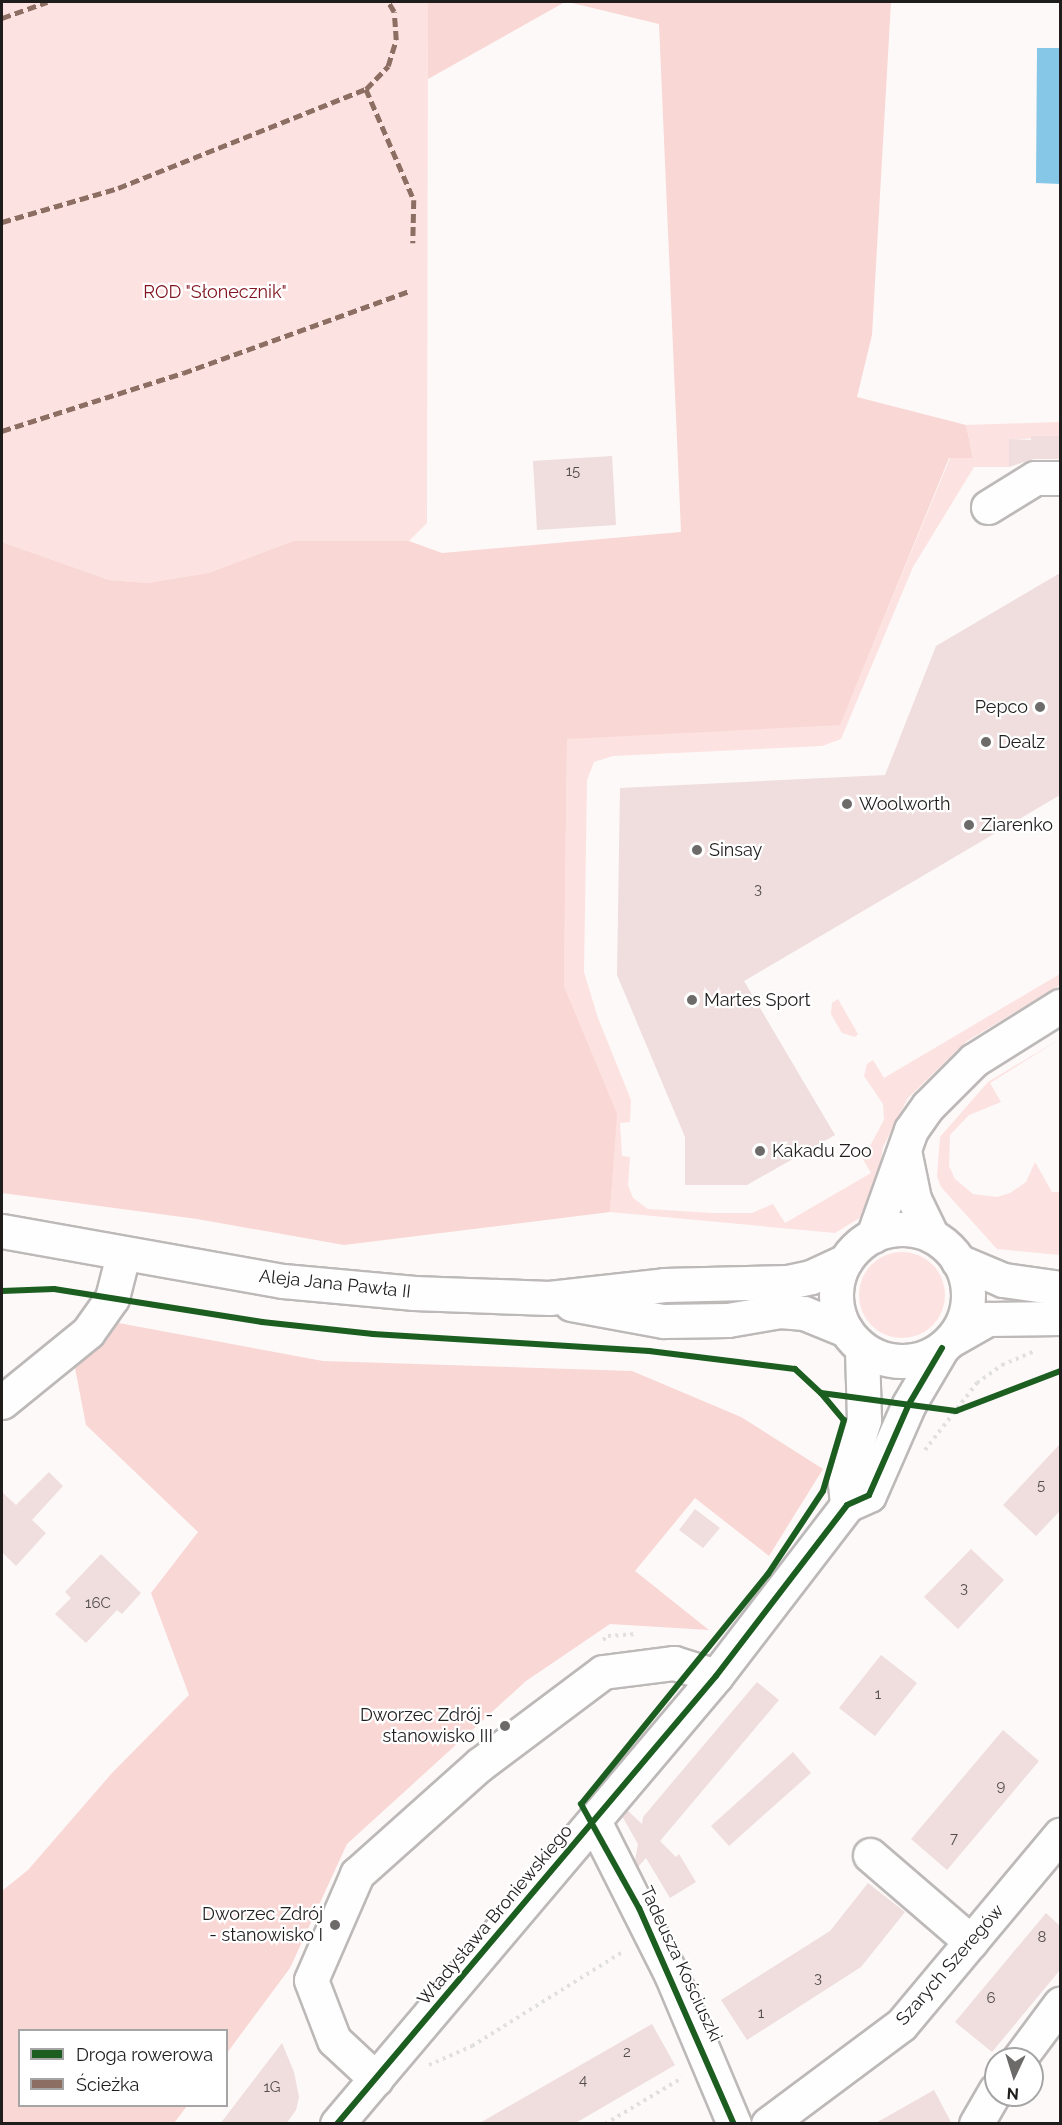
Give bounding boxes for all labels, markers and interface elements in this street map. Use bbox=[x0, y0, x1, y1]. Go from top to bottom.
park label: ROD "Słonecznik" bbox=[143, 281, 287, 303]
house number: 15 bbox=[566, 463, 580, 481]
place label: Pepco bbox=[975, 696, 1028, 718]
marker: Pepco bbox=[1033, 700, 1047, 714]
place label: Dealz bbox=[998, 731, 1045, 753]
marker: Dealz bbox=[979, 735, 993, 749]
place label: Woolworth bbox=[859, 793, 950, 815]
marker: Woolworth bbox=[840, 797, 854, 811]
place label: Ziarenko bbox=[981, 814, 1053, 836]
marker: Ziarenko bbox=[962, 818, 976, 832]
place label: Sinsay bbox=[709, 839, 762, 861]
marker: Sinsay bbox=[690, 843, 704, 857]
house number: 3 bbox=[754, 881, 762, 899]
place label: Martes Sport bbox=[704, 989, 811, 1011]
marker: Martes Sport bbox=[685, 993, 699, 1007]
place label: Kakadu Zoo bbox=[772, 1140, 872, 1162]
marker: Kakadu Zoo bbox=[753, 1144, 767, 1158]
street label: Aleja Jana Pawła II bbox=[258, 1265, 412, 1303]
house number: 5 bbox=[1037, 1477, 1045, 1495]
house number: 3 bbox=[960, 1580, 968, 1598]
house number: 16C bbox=[85, 1595, 111, 1613]
house number: 1 bbox=[875, 1686, 881, 1704]
place label: Dworzec Zdrój - stanowisko III bbox=[360, 1705, 493, 1748]
marker: Dworzec Zdrój - stanowisko III bbox=[498, 1719, 512, 1733]
house number: 9 bbox=[997, 1778, 1005, 1796]
street label: Władysława Broniewskiego bbox=[413, 1820, 577, 2010]
house number: 7 bbox=[950, 1830, 958, 1848]
street label: Tadeusza Kościuszki bbox=[635, 1883, 727, 2045]
street label: Szarych Szeregów bbox=[892, 1900, 1008, 2030]
place label: Dworzec Zdrój - stanowisko I bbox=[202, 1904, 323, 1946]
marker: Dworzec Zdrój - stanowisko I bbox=[328, 1918, 342, 1932]
house number: 8 bbox=[1038, 1929, 1046, 1947]
house number: 3 bbox=[814, 1970, 822, 1988]
house number: 6 bbox=[986, 1990, 996, 2008]
house number: 1 bbox=[758, 2005, 764, 2023]
legend bbox=[18, 2029, 228, 2107]
text: Droga rowerowa bbox=[76, 2044, 213, 2065]
house number: 2 bbox=[623, 2044, 631, 2062]
north arrow bbox=[984, 2047, 1044, 2107]
house number: 4 bbox=[579, 2072, 587, 2090]
text: Ścieżka bbox=[76, 2074, 139, 2095]
house number: 1G bbox=[263, 2079, 281, 2097]
text: N bbox=[1006, 2084, 1020, 2103]

